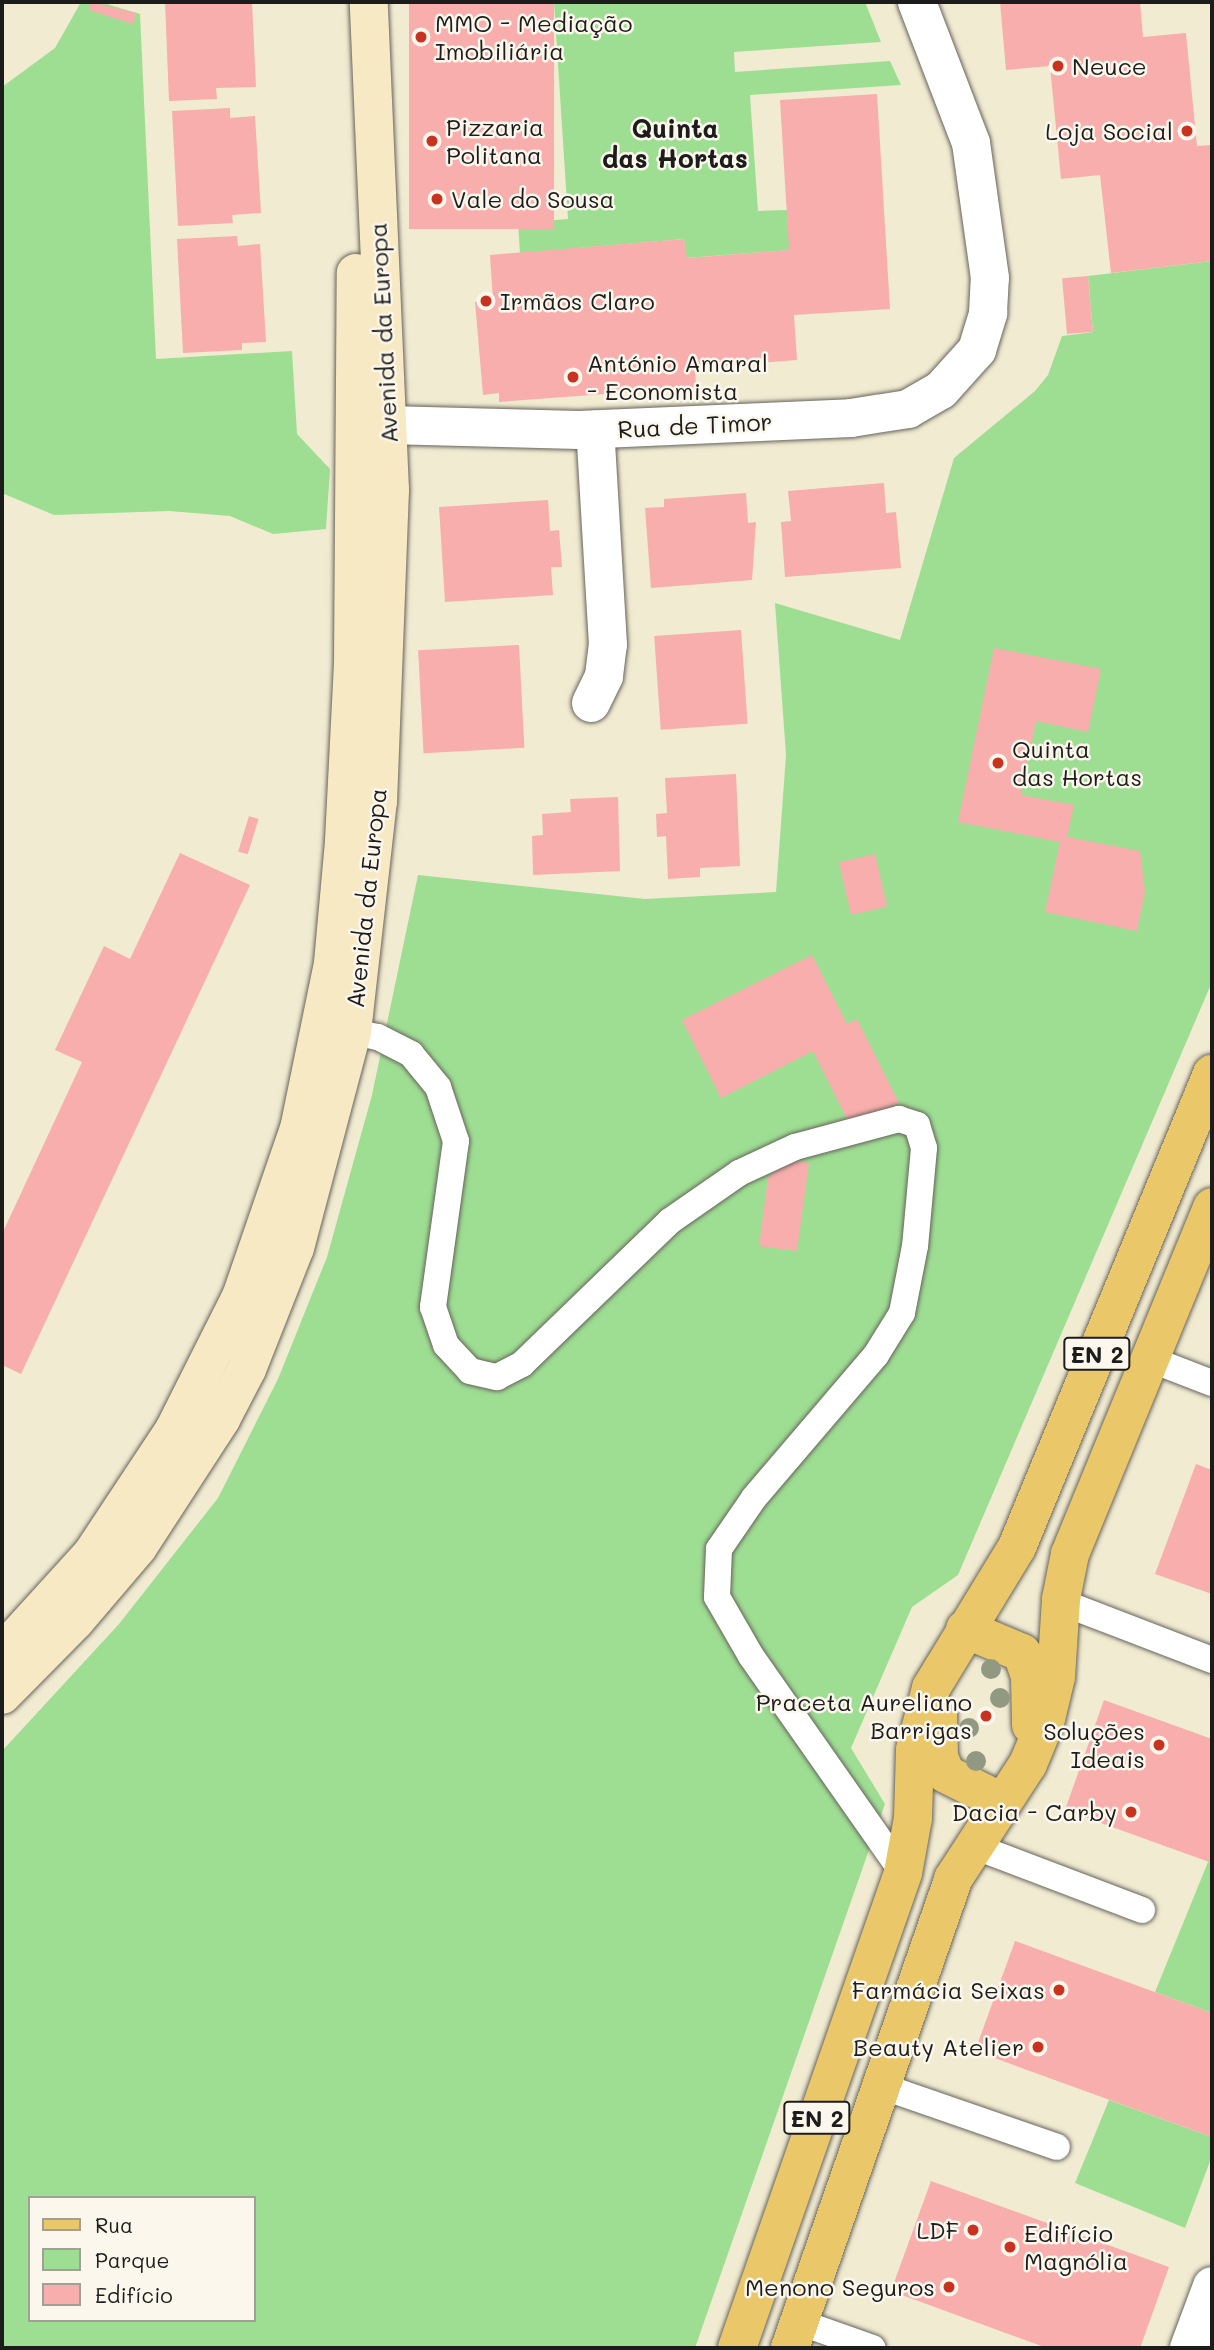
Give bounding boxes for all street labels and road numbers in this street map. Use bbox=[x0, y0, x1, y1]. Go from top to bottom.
street label: Avenida da Europa bbox=[363, 222, 403, 444]
street label: Rua de Timor bbox=[617, 407, 773, 443]
street label: Avenida da Europa bbox=[340, 787, 392, 1009]
road number: EN 2 bbox=[1062, 1334, 1132, 1373]
road number: EN 2 bbox=[782, 2098, 852, 2138]

